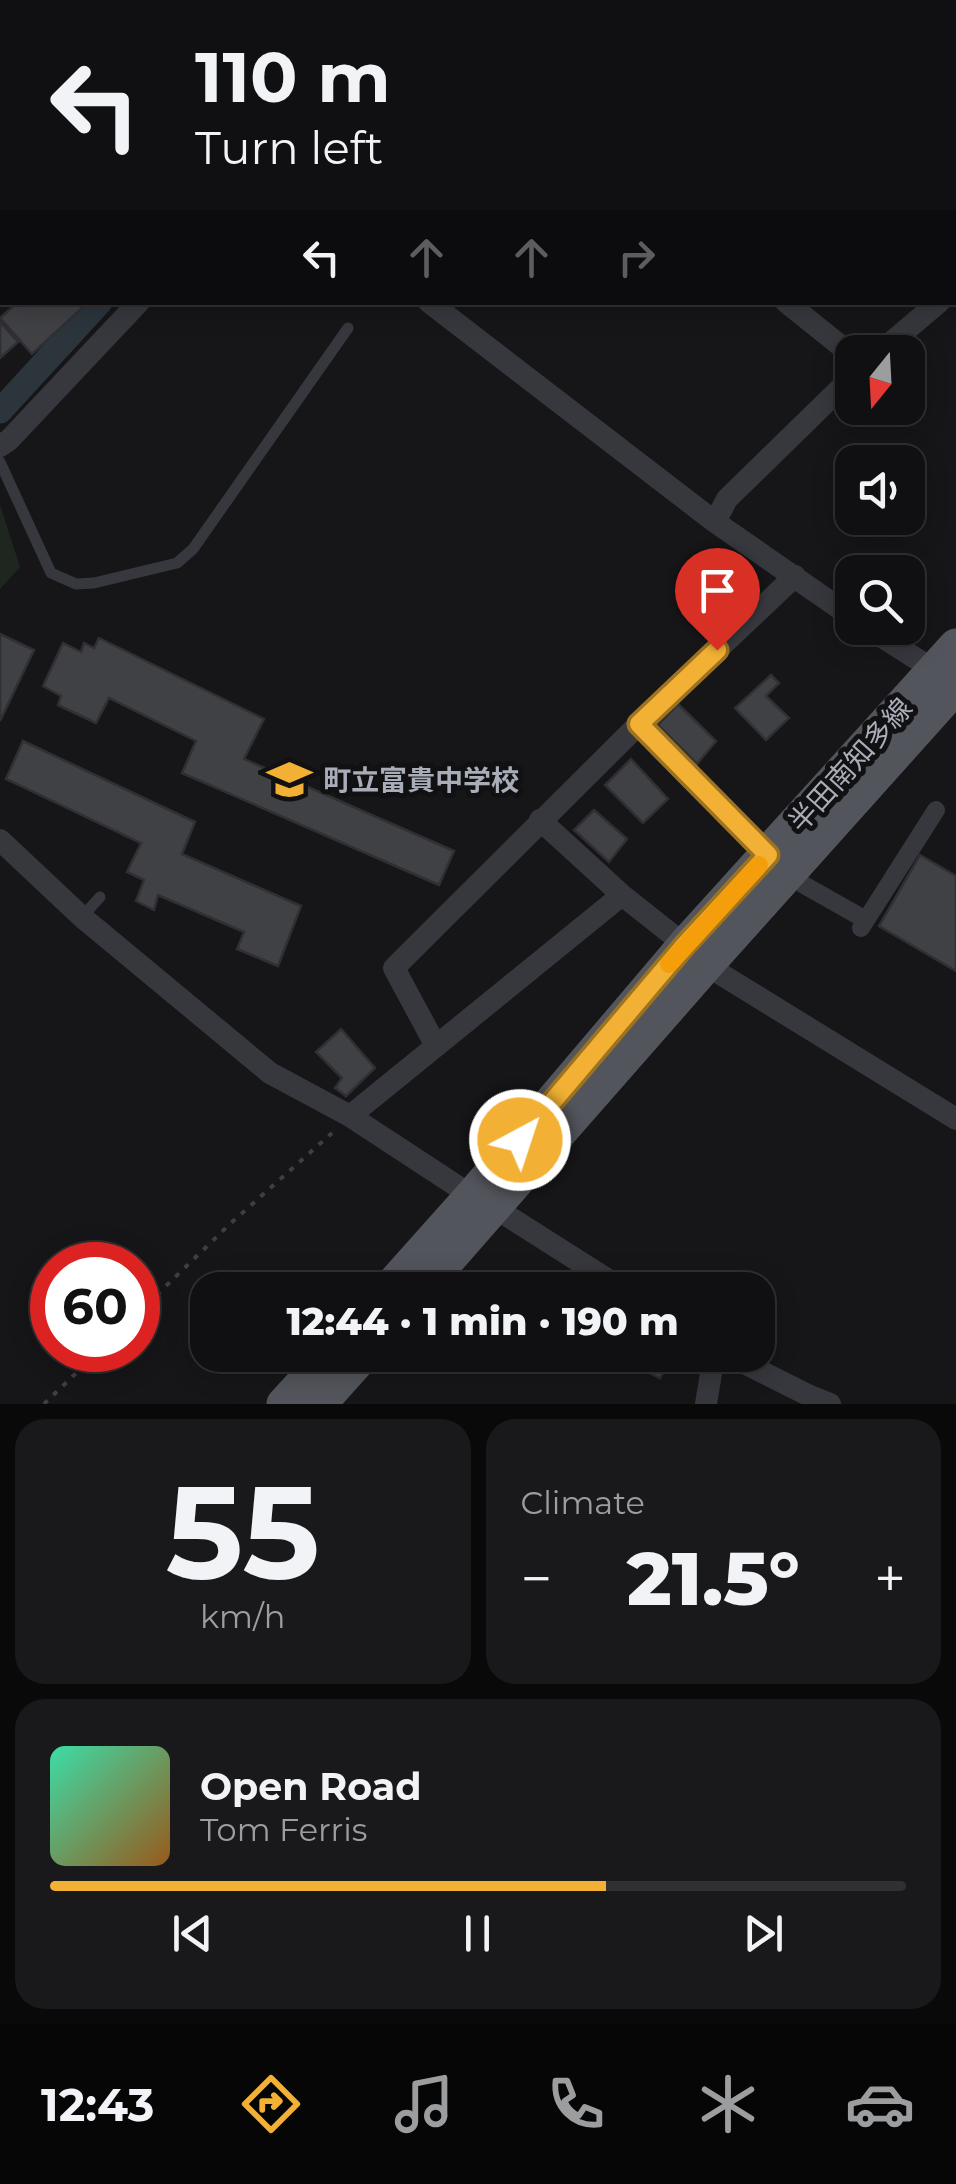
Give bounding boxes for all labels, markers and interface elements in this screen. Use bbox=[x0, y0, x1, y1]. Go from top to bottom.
text: 110 m bbox=[195, 34, 391, 120]
icon: left bbox=[30, 40, 160, 170]
text: Turn left bbox=[195, 120, 383, 175]
icon: left bbox=[294, 230, 349, 285]
icon: ahead bbox=[399, 230, 454, 285]
icon: ahead bbox=[504, 230, 559, 285]
icon: right bbox=[609, 230, 664, 285]
north arrow bbox=[835, 335, 925, 425]
map controls bbox=[835, 335, 925, 645]
button: sound bbox=[835, 445, 925, 535]
pin bbox=[675, 548, 760, 651]
button: search bbox=[835, 555, 925, 645]
icon: arrive bbox=[690, 563, 745, 618]
street label: 半田南知多線 bbox=[781, 691, 919, 839]
school or university icon: 町立富貴中学校 bbox=[266, 756, 314, 804]
place label: 町立富貴中学校 bbox=[323, 763, 519, 797]
position arrow bbox=[468, 1088, 572, 1192]
speed limit sign: 60 bbox=[30, 1242, 160, 1372]
text: 12:44 · 1 min · 190 m bbox=[286, 1298, 679, 1345]
text: 55 bbox=[166, 1452, 320, 1611]
text: Climate bbox=[521, 1483, 645, 1522]
text: 21.5° bbox=[627, 1532, 800, 1624]
text: − bbox=[521, 1545, 552, 1612]
text: + bbox=[874, 1545, 906, 1612]
text: km/h bbox=[200, 1597, 285, 1636]
text: Open Road bbox=[200, 1763, 422, 1810]
text: Tom Ferris bbox=[200, 1810, 367, 1849]
icon: previous bbox=[165, 1906, 220, 1961]
icon: pause bbox=[450, 1906, 505, 1961]
icon: next bbox=[736, 1906, 791, 1961]
icon: directions bbox=[236, 2069, 306, 2139]
icon: music bbox=[389, 2069, 459, 2139]
icon: phone bbox=[541, 2069, 611, 2139]
icon: climate bbox=[693, 2069, 763, 2139]
icon: car bbox=[845, 2069, 915, 2139]
text: 12:43 bbox=[41, 2077, 154, 2132]

